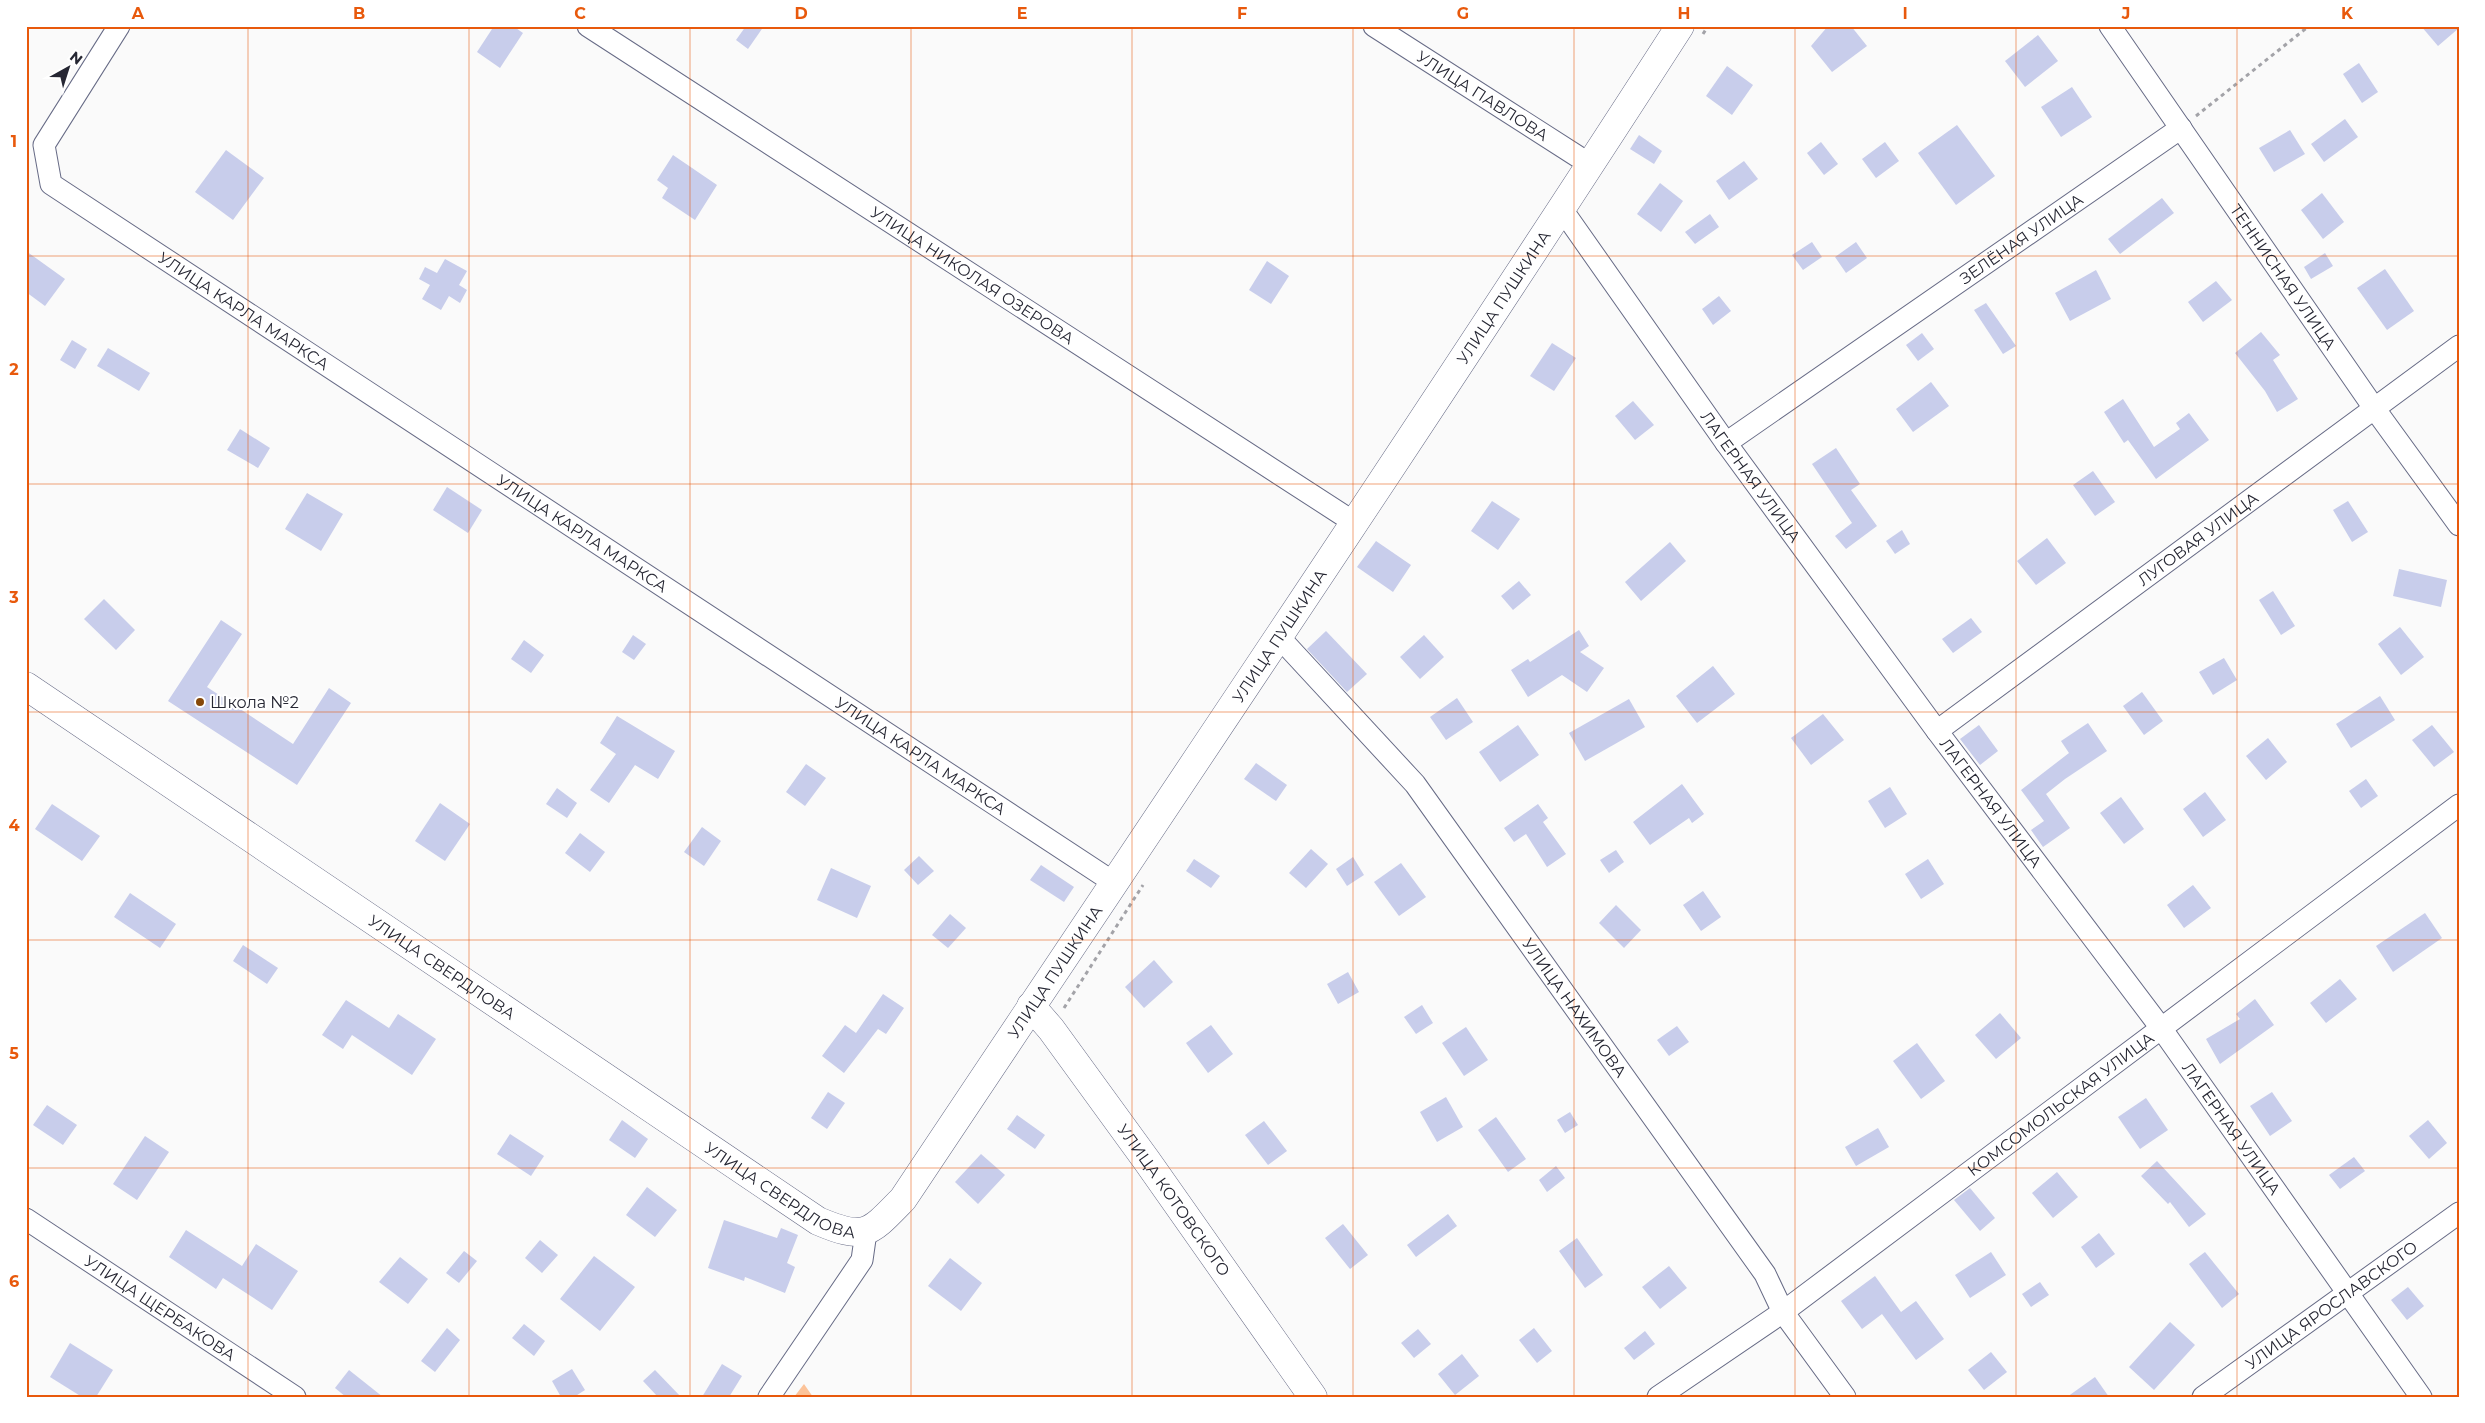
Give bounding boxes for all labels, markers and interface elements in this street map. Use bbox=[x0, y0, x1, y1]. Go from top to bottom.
text: A bbox=[131, 4, 145, 23]
text: B bbox=[353, 4, 365, 23]
text: C bbox=[574, 4, 586, 23]
text: D bbox=[794, 4, 808, 23]
text: E bbox=[1017, 4, 1027, 23]
text: F bbox=[1237, 4, 1247, 23]
text: G bbox=[1457, 4, 1469, 23]
text: H bbox=[1678, 4, 1690, 23]
text: I bbox=[1902, 4, 1908, 23]
text: J bbox=[2121, 4, 2130, 23]
text: K bbox=[2341, 4, 2354, 23]
north arrow bbox=[42, 42, 92, 92]
street label: УЛИЦА ПАВЛОВА bbox=[1413, 46, 1552, 145]
text: N bbox=[66, 47, 86, 68]
text: 1 bbox=[11, 132, 17, 151]
street label: ЗЕЛЁНАЯ УЛИЦА bbox=[1956, 189, 2086, 288]
street label: ТЕННИСНАЯ УЛИЦА bbox=[2226, 200, 2340, 353]
street label: УЛИЦА НИКОЛАЯ ОЗЕРОВА bbox=[867, 202, 1078, 348]
street label: УЛИЦА ПУШКИНА bbox=[1453, 227, 1554, 367]
street label: УЛИЦА КАРЛА МАРКСА bbox=[155, 248, 333, 374]
text: 2 bbox=[9, 360, 19, 379]
street label: ЛАГЕРНАЯ УЛИЦА bbox=[1697, 407, 1805, 546]
street label: УЛИЦА КАРЛА МАРКСА bbox=[493, 470, 671, 596]
street label: ЛУГОВАЯ УЛИЦА bbox=[2134, 488, 2262, 589]
street label: УЛИЦА ПУШКИНА bbox=[1228, 566, 1330, 706]
text: 3 bbox=[8, 588, 19, 607]
place label: Школа №2 bbox=[210, 693, 299, 712]
street label: УЛИЦА КАРЛА МАРКСА bbox=[832, 693, 1010, 819]
marker: Школа №2 bbox=[194, 696, 206, 708]
street label: ЛАГЕРНАЯ УЛИЦА bbox=[1936, 734, 2046, 871]
text: 4 bbox=[8, 816, 20, 835]
street label: УЛИЦА ПУШКИНА bbox=[1004, 902, 1106, 1042]
street label: УЛИЦА СВЕРДЛОВА bbox=[365, 911, 519, 1023]
street label: УЛИЦА НАХИМОВА bbox=[1519, 934, 1631, 1081]
street label: КОМСОМОЛЬСКАЯ УЛИЦА bbox=[1964, 1028, 2157, 1180]
text: 5 bbox=[9, 1044, 19, 1063]
street label: ЛАГЕРНАЯ УЛИЦА bbox=[2179, 1059, 2285, 1198]
street label: УЛИЦА КОТОВСКОГО bbox=[1114, 1120, 1234, 1280]
street label: УЛИЦА СВЕРДЛОВА bbox=[701, 1138, 857, 1242]
street label: УЛИЦА ЯРОСЛАВСКОГО bbox=[2242, 1237, 2421, 1373]
street label: УЛИЦА ЩЕРБАКОВА bbox=[81, 1251, 239, 1365]
text: 6 bbox=[9, 1272, 19, 1291]

